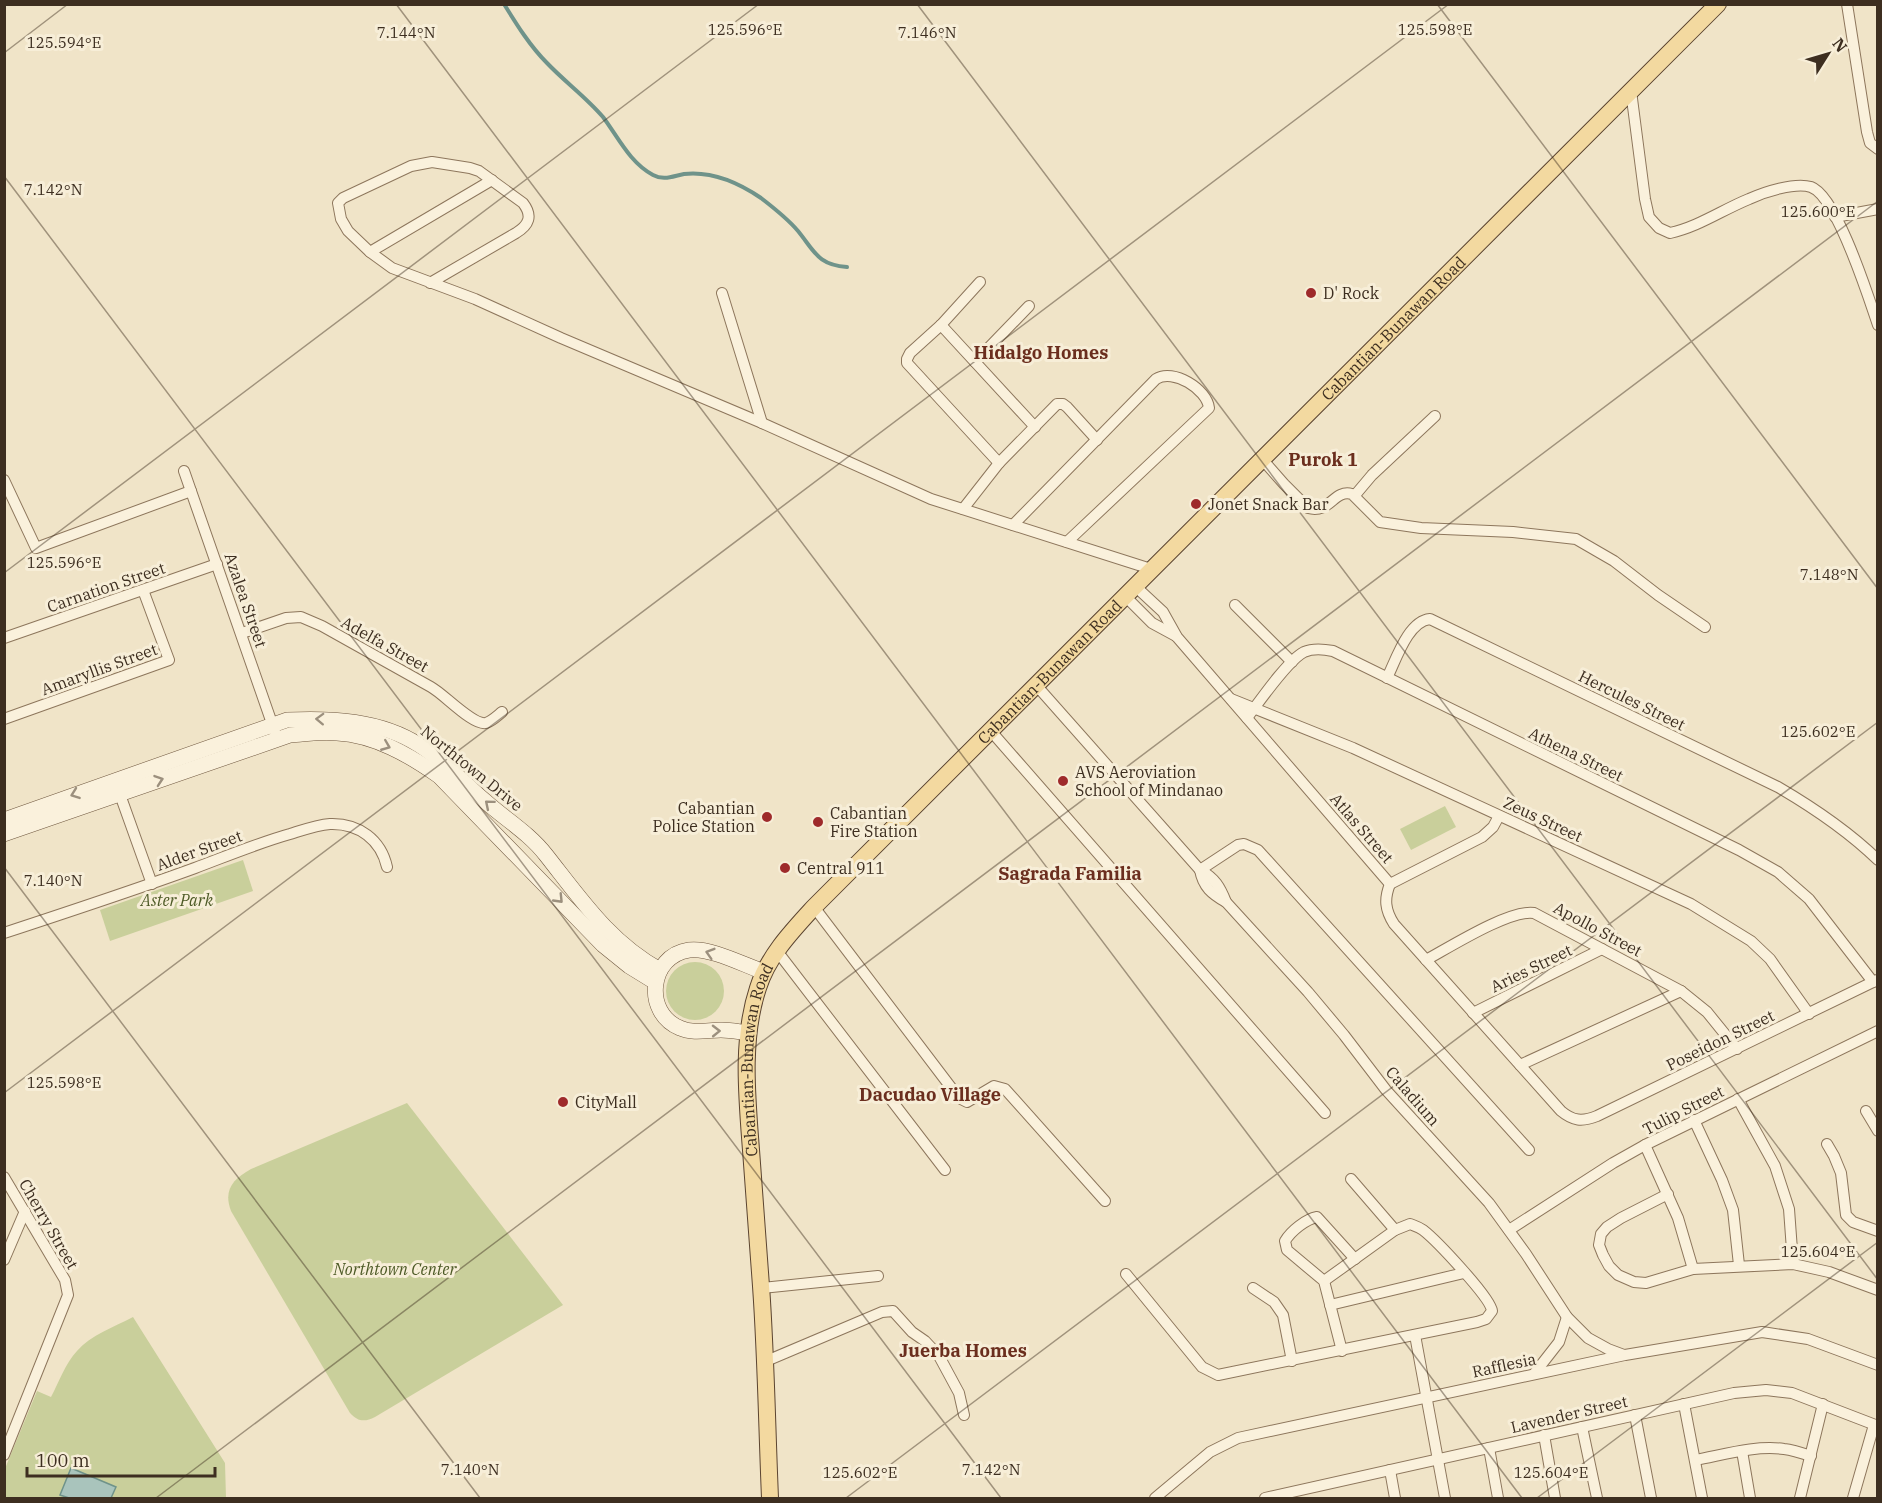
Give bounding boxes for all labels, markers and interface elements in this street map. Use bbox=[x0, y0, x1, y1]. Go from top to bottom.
text: 125.596°E bbox=[708, 20, 782, 39]
text: 125.598°E bbox=[1398, 20, 1472, 39]
text: 7.144°N bbox=[377, 23, 435, 42]
text: 7.146°N bbox=[898, 23, 956, 42]
north arrow bbox=[1798, 24, 1858, 84]
text: 125.594°E bbox=[27, 33, 101, 52]
text: N bbox=[1828, 34, 1852, 56]
text: 7.142°N bbox=[24, 180, 82, 199]
text: 125.600°E bbox=[1781, 202, 1855, 221]
street label: Cabantian-Bunawan Road bbox=[1317, 252, 1470, 405]
place label: D' Rock bbox=[1323, 283, 1380, 303]
marker: D' Rock bbox=[1304, 286, 1318, 300]
district label: Hidalgo Homes bbox=[974, 341, 1108, 364]
district label: Purok 1 bbox=[1288, 448, 1358, 471]
place label: Jonet Snack Bar bbox=[1208, 494, 1329, 514]
marker: Jonet Snack Bar bbox=[1189, 497, 1203, 511]
street label: Azalea Street bbox=[220, 550, 272, 650]
text: 125.596°E bbox=[27, 553, 101, 572]
street label: Carnation Street bbox=[44, 557, 168, 617]
text: 7.148°N bbox=[1800, 565, 1858, 584]
street label: Cabantian-Bunawan Road bbox=[973, 595, 1126, 748]
street label: Adelfa Street bbox=[338, 612, 433, 676]
street label: Amaryllis Street bbox=[38, 639, 160, 699]
street label: Hercules Street bbox=[1575, 666, 1689, 735]
one-way arrow bbox=[316, 713, 325, 726]
street label: Northtown Drive bbox=[417, 721, 527, 815]
text: 125.602°E bbox=[1781, 722, 1855, 741]
street label: Athena Street bbox=[1526, 723, 1627, 786]
one-way arrow bbox=[380, 739, 391, 751]
place label: AVS Aeroviation School of Mindanao bbox=[1075, 762, 1223, 800]
marker: AVS Aeroviation School of Mindanao bbox=[1056, 774, 1070, 788]
one-way arrow bbox=[153, 775, 164, 788]
one-way arrow bbox=[70, 787, 81, 800]
street label: Atlas Street bbox=[1326, 789, 1398, 867]
street label: Zeus Street bbox=[1500, 792, 1586, 846]
place label: Cabantian Police Station bbox=[653, 798, 755, 836]
one-way arrow bbox=[485, 800, 496, 811]
place label: Cabantian Fire Station bbox=[830, 803, 918, 841]
marker: Cabantian Police Station bbox=[760, 810, 774, 824]
marker: Cabantian Fire Station bbox=[811, 815, 825, 829]
street label: Alder Street bbox=[153, 825, 245, 875]
place label: Central 911 bbox=[797, 858, 885, 878]
marker: Central 911 bbox=[778, 861, 792, 875]
district label: Sagrada Familia bbox=[998, 862, 1142, 885]
text: 7.140°N bbox=[24, 871, 82, 890]
park label: Aster Park bbox=[140, 890, 214, 910]
one-way arrow bbox=[552, 892, 563, 903]
street label: Apollo Street bbox=[1550, 897, 1646, 961]
street label: Aries Street bbox=[1487, 940, 1575, 996]
one-way arrow bbox=[705, 948, 716, 960]
street label: Cabantian-Bunawan Road bbox=[737, 959, 777, 1157]
street label: Poseidon Street bbox=[1663, 1005, 1778, 1075]
one-way arrow bbox=[711, 1025, 720, 1037]
street label: Caladium bbox=[1382, 1062, 1444, 1130]
text: 125.598°E bbox=[27, 1073, 101, 1092]
street label: Tulip Street bbox=[1639, 1081, 1727, 1139]
district label: Dacudao Village bbox=[859, 1083, 1001, 1106]
place label: CityMall bbox=[575, 1092, 637, 1112]
marker: CityMall bbox=[556, 1095, 570, 1109]
street label: Cherry Street bbox=[15, 1175, 83, 1273]
text: 125.604°E bbox=[1781, 1242, 1855, 1261]
park label: Northtown Center bbox=[333, 1259, 457, 1279]
district label: Juerba Homes bbox=[899, 1339, 1027, 1362]
street label: Rafflesia bbox=[1470, 1348, 1538, 1382]
street label: Lavender Street bbox=[1509, 1391, 1630, 1437]
scale bar bbox=[27, 1440, 214, 1478]
text: 100 m bbox=[36, 1449, 90, 1472]
text: 7.140°N bbox=[441, 1460, 499, 1479]
text: 7.142°N bbox=[962, 1460, 1020, 1479]
text: 125.602°E bbox=[823, 1463, 897, 1482]
text: 125.604°E bbox=[1514, 1463, 1588, 1482]

